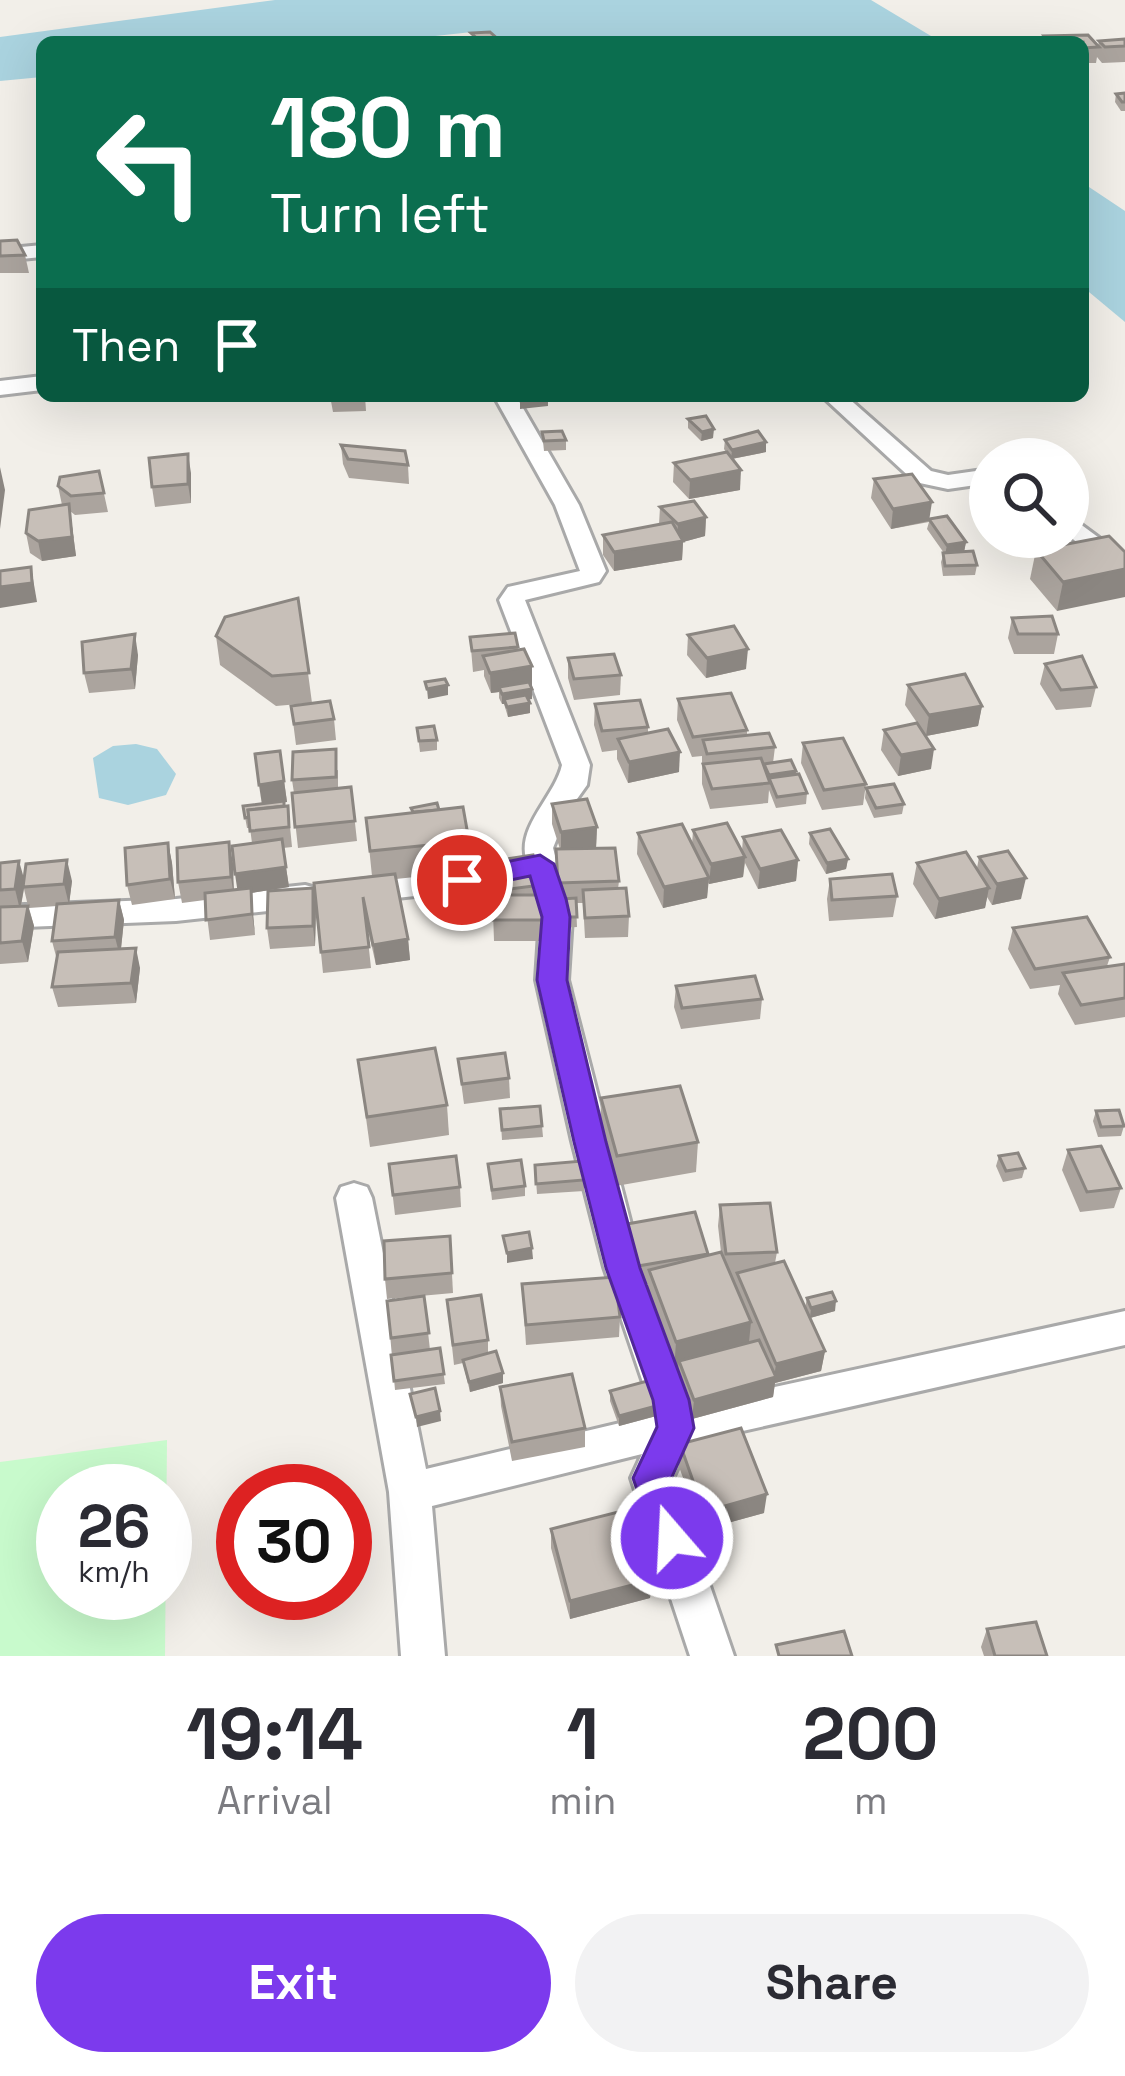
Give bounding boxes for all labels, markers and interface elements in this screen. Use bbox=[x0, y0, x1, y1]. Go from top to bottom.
text: 180 m bbox=[270, 74, 506, 182]
icon: left bbox=[72, 84, 228, 240]
text: Turn left bbox=[270, 179, 490, 248]
icon: arrive bbox=[204, 312, 270, 378]
text: Then bbox=[72, 317, 180, 374]
map controls bbox=[969, 438, 1089, 558]
button: search bbox=[969, 438, 1089, 558]
pin bbox=[411, 829, 513, 931]
icon: arrive bbox=[429, 847, 495, 913]
speed limit sign: 30 bbox=[216, 1464, 372, 1620]
position arrow bbox=[609, 1475, 735, 1601]
text: 26 bbox=[78, 1488, 150, 1565]
text: km/h bbox=[78, 1552, 150, 1591]
text: 19:14 bbox=[186, 1688, 363, 1780]
text: 1 bbox=[567, 1688, 599, 1780]
text: 200 bbox=[803, 1688, 939, 1780]
text: Arrival bbox=[217, 1776, 333, 1825]
text: min bbox=[549, 1776, 616, 1825]
text: m bbox=[854, 1776, 887, 1825]
button: Exit bbox=[36, 1914, 551, 2052]
button: Share bbox=[575, 1914, 1089, 2052]

